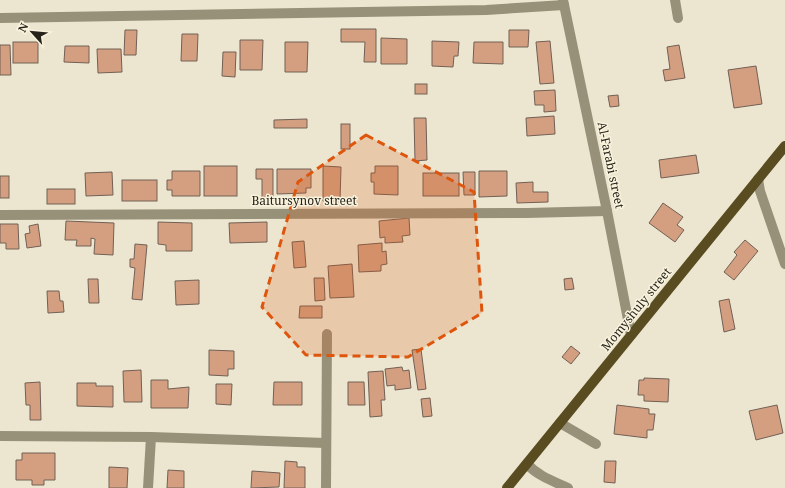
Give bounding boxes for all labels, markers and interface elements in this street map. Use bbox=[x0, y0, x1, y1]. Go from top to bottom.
north arrow bbox=[12, 12, 52, 52]
text: N bbox=[14, 20, 31, 35]
street label: Al-Farabi street bbox=[594, 120, 628, 210]
street label: Baitursynov street bbox=[251, 192, 357, 209]
street label: Momyshuly street bbox=[597, 264, 675, 354]

